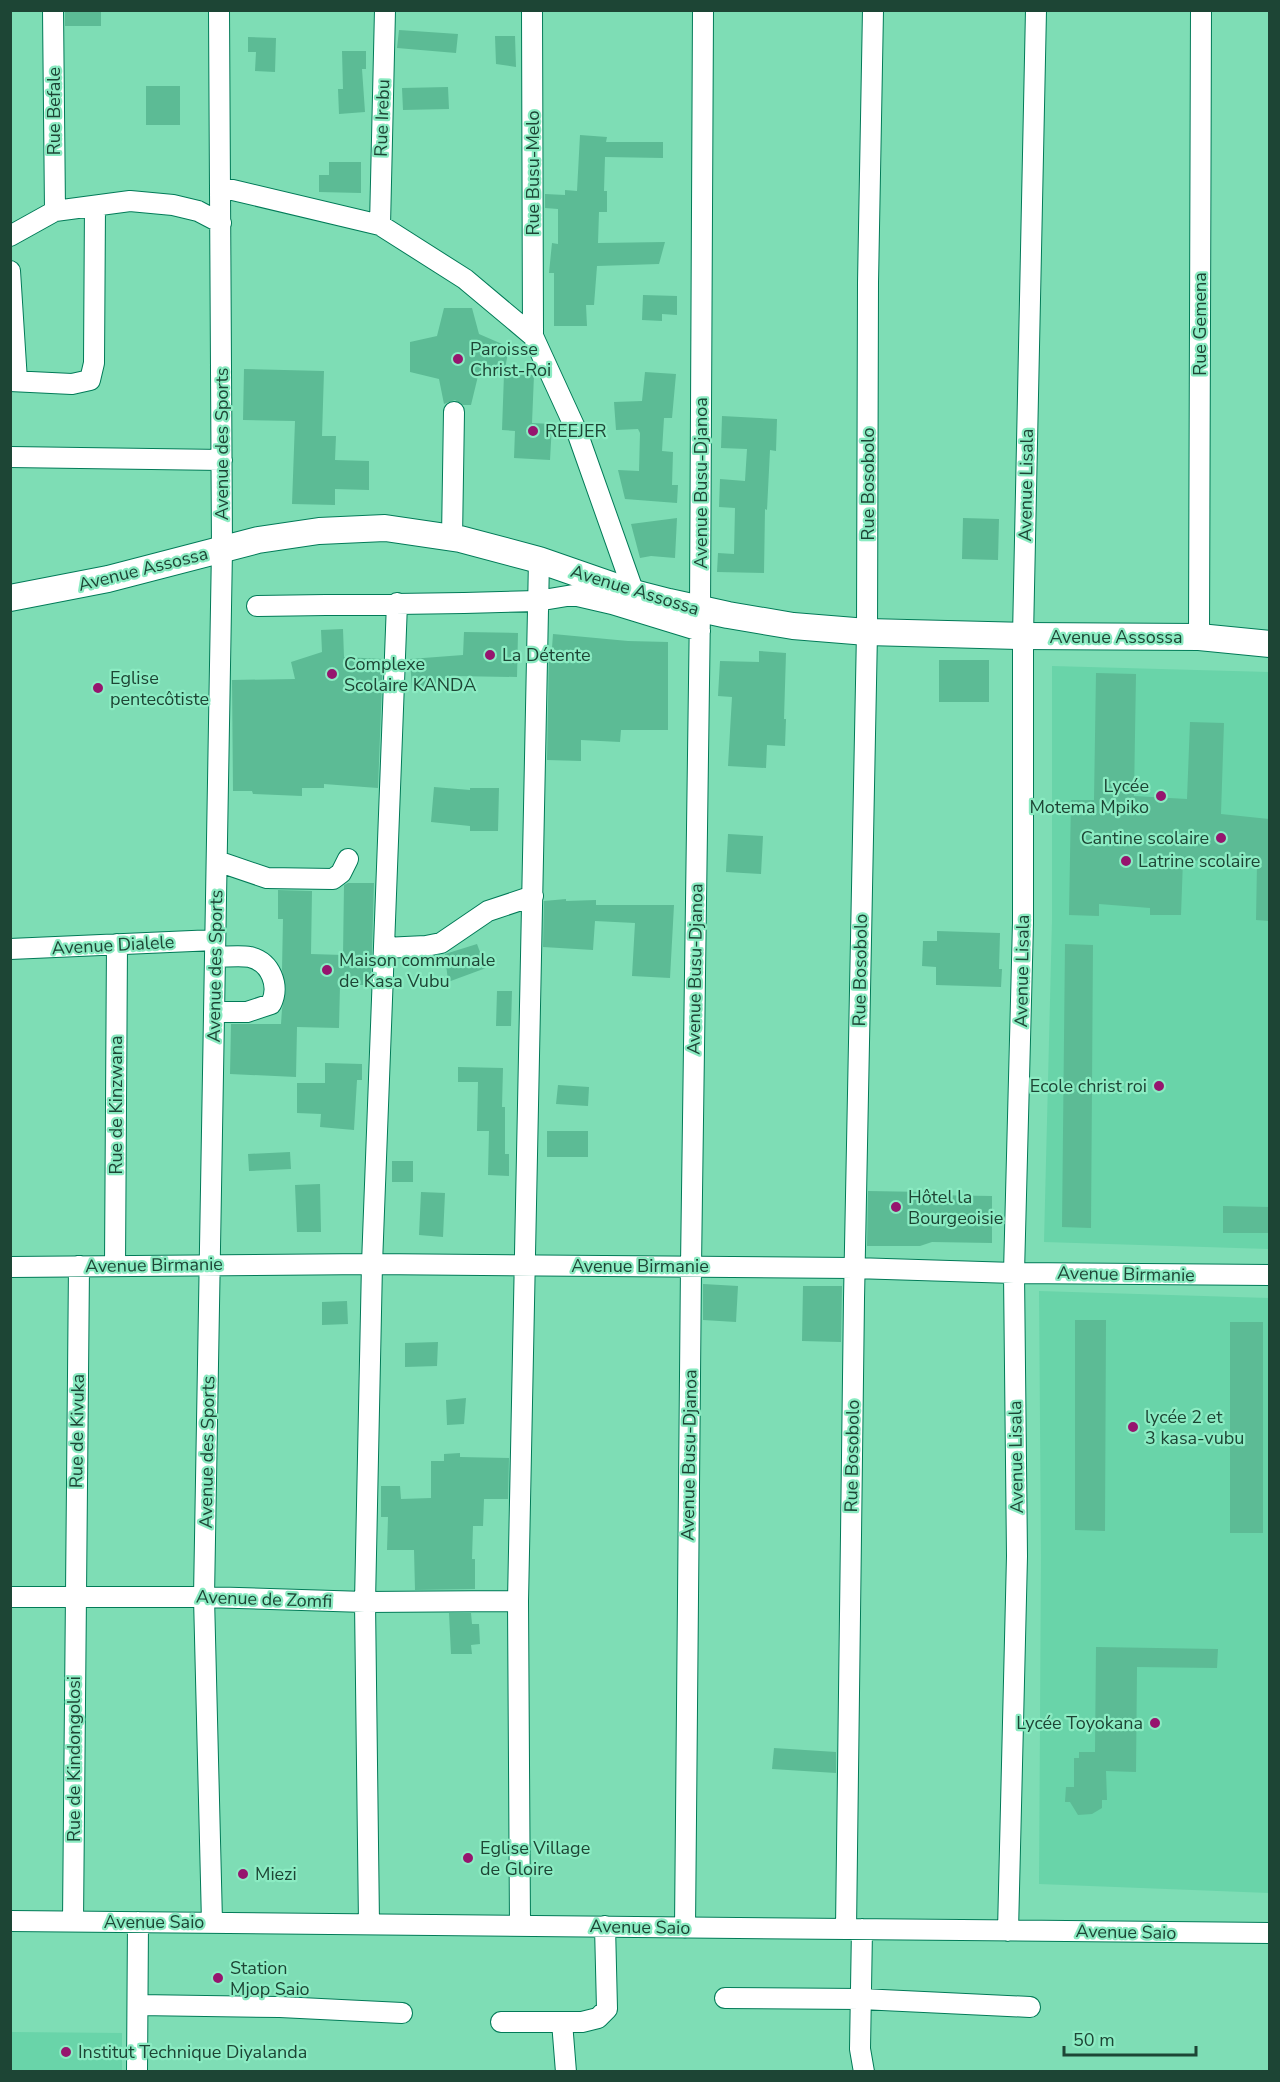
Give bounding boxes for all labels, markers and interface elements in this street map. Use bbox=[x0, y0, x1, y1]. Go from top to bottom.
street label: Rue Befale bbox=[42, 67, 66, 155]
street label: Rue Irebu bbox=[369, 79, 395, 157]
street label: Rue Busu-Melo bbox=[521, 110, 545, 236]
street label: Rue Gemena bbox=[1188, 272, 1212, 376]
place label: Paroisse Christ-Roi bbox=[470, 337, 551, 382]
marker: Paroisse Christ-Roi bbox=[451, 352, 465, 366]
street label: Avenue des Sports bbox=[210, 368, 234, 520]
street label: Avenue Busu-Djanoa bbox=[689, 397, 713, 569]
place label: REEJER bbox=[545, 419, 606, 443]
marker: REEJER bbox=[526, 424, 540, 438]
street label: Rue Bosobolo bbox=[856, 428, 880, 540]
street label: Avenue Lisala bbox=[1013, 428, 1039, 542]
street label: Avenue Assossa bbox=[76, 541, 210, 597]
street label: Avenue Assossa bbox=[568, 559, 702, 621]
street label: Avenue Assossa bbox=[1049, 625, 1183, 649]
place label: La Détente bbox=[502, 643, 591, 667]
marker: La Détente bbox=[483, 648, 497, 662]
place label: Complexe Scolaire KANDA bbox=[344, 652, 476, 697]
place label: Eglise pentecôtiste bbox=[110, 666, 209, 711]
marker: Complexe Scolaire KANDA bbox=[325, 667, 339, 681]
marker: Eglise pentecôtiste bbox=[91, 681, 105, 695]
place label: Lycée Motema Mpiko bbox=[1029, 774, 1149, 819]
marker: Lycée Motema Mpiko bbox=[1154, 789, 1168, 803]
place label: Cantine scolaire bbox=[1081, 826, 1209, 850]
marker: Cantine scolaire bbox=[1214, 831, 1228, 845]
place label: Latrine scolaire bbox=[1138, 849, 1260, 873]
marker: Latrine scolaire bbox=[1119, 854, 1133, 868]
street label: Avenue Busu-Djanoa bbox=[682, 883, 708, 1055]
street label: Avenue des Sports bbox=[202, 889, 228, 1043]
street label: Rue Bosobolo bbox=[847, 913, 873, 1027]
street label: Avenue Lisala bbox=[1009, 914, 1035, 1028]
street label: Avenue Dialele bbox=[51, 930, 175, 960]
place label: Maison communale de Kasa Vubu bbox=[339, 948, 495, 993]
marker: Maison communale de Kasa Vubu bbox=[320, 963, 334, 977]
street label: Rue de Kinzwana bbox=[104, 1035, 128, 1175]
place label: Ecole christ roi bbox=[1030, 1074, 1147, 1098]
marker: Ecole christ roi bbox=[1152, 1079, 1166, 1093]
place label: Hôtel la Bourgeoisie bbox=[908, 1185, 1003, 1230]
marker: Hôtel la Bourgeoisie bbox=[889, 1200, 903, 1214]
street label: Avenue Birmanie bbox=[85, 1252, 223, 1278]
street label: Avenue Birmanie bbox=[571, 1254, 709, 1278]
street label: Avenue Birmanie bbox=[1057, 1261, 1195, 1287]
street label: Avenue Busu-Djanoa bbox=[676, 1369, 702, 1541]
street label: Rue de Kivuka bbox=[64, 1374, 90, 1488]
street label: Avenue des Sports bbox=[194, 1375, 220, 1529]
street label: Rue Bosobolo bbox=[839, 1399, 865, 1513]
street label: Avenue Lisala bbox=[1003, 1400, 1029, 1514]
place label: lycée 2 et 3 kasa-vubu bbox=[1145, 1405, 1244, 1450]
marker: lycée 2 et 3 kasa-vubu bbox=[1126, 1420, 1140, 1434]
street label: Avenue de Zomfi bbox=[195, 1585, 333, 1613]
street label: Rue de Kindongolosi bbox=[62, 1676, 86, 1842]
place label: Lycée Toyokana bbox=[1016, 1711, 1143, 1735]
marker: Lycée Toyokana bbox=[1148, 1716, 1162, 1730]
place label: Eglise Village de Gloire bbox=[480, 1836, 590, 1881]
marker: Eglise Village de Gloire bbox=[461, 1851, 475, 1865]
place label: Miezi bbox=[255, 1862, 297, 1886]
marker: Miezi bbox=[236, 1867, 250, 1881]
street label: Avenue Saio bbox=[104, 1910, 204, 1934]
street label: Avenue Saio bbox=[589, 1914, 691, 1940]
street label: Avenue Saio bbox=[1075, 1919, 1177, 1945]
place label: Station Mjop Saio bbox=[230, 1956, 310, 2001]
marker: Station Mjop Saio bbox=[211, 1971, 225, 1985]
scale bar bbox=[1064, 2019, 1196, 2057]
text: 50 m bbox=[1073, 2028, 1115, 2052]
place label: Institut Technique Diyalanda bbox=[78, 2040, 307, 2064]
marker: Institut Technique Diyalanda bbox=[59, 2045, 73, 2059]

